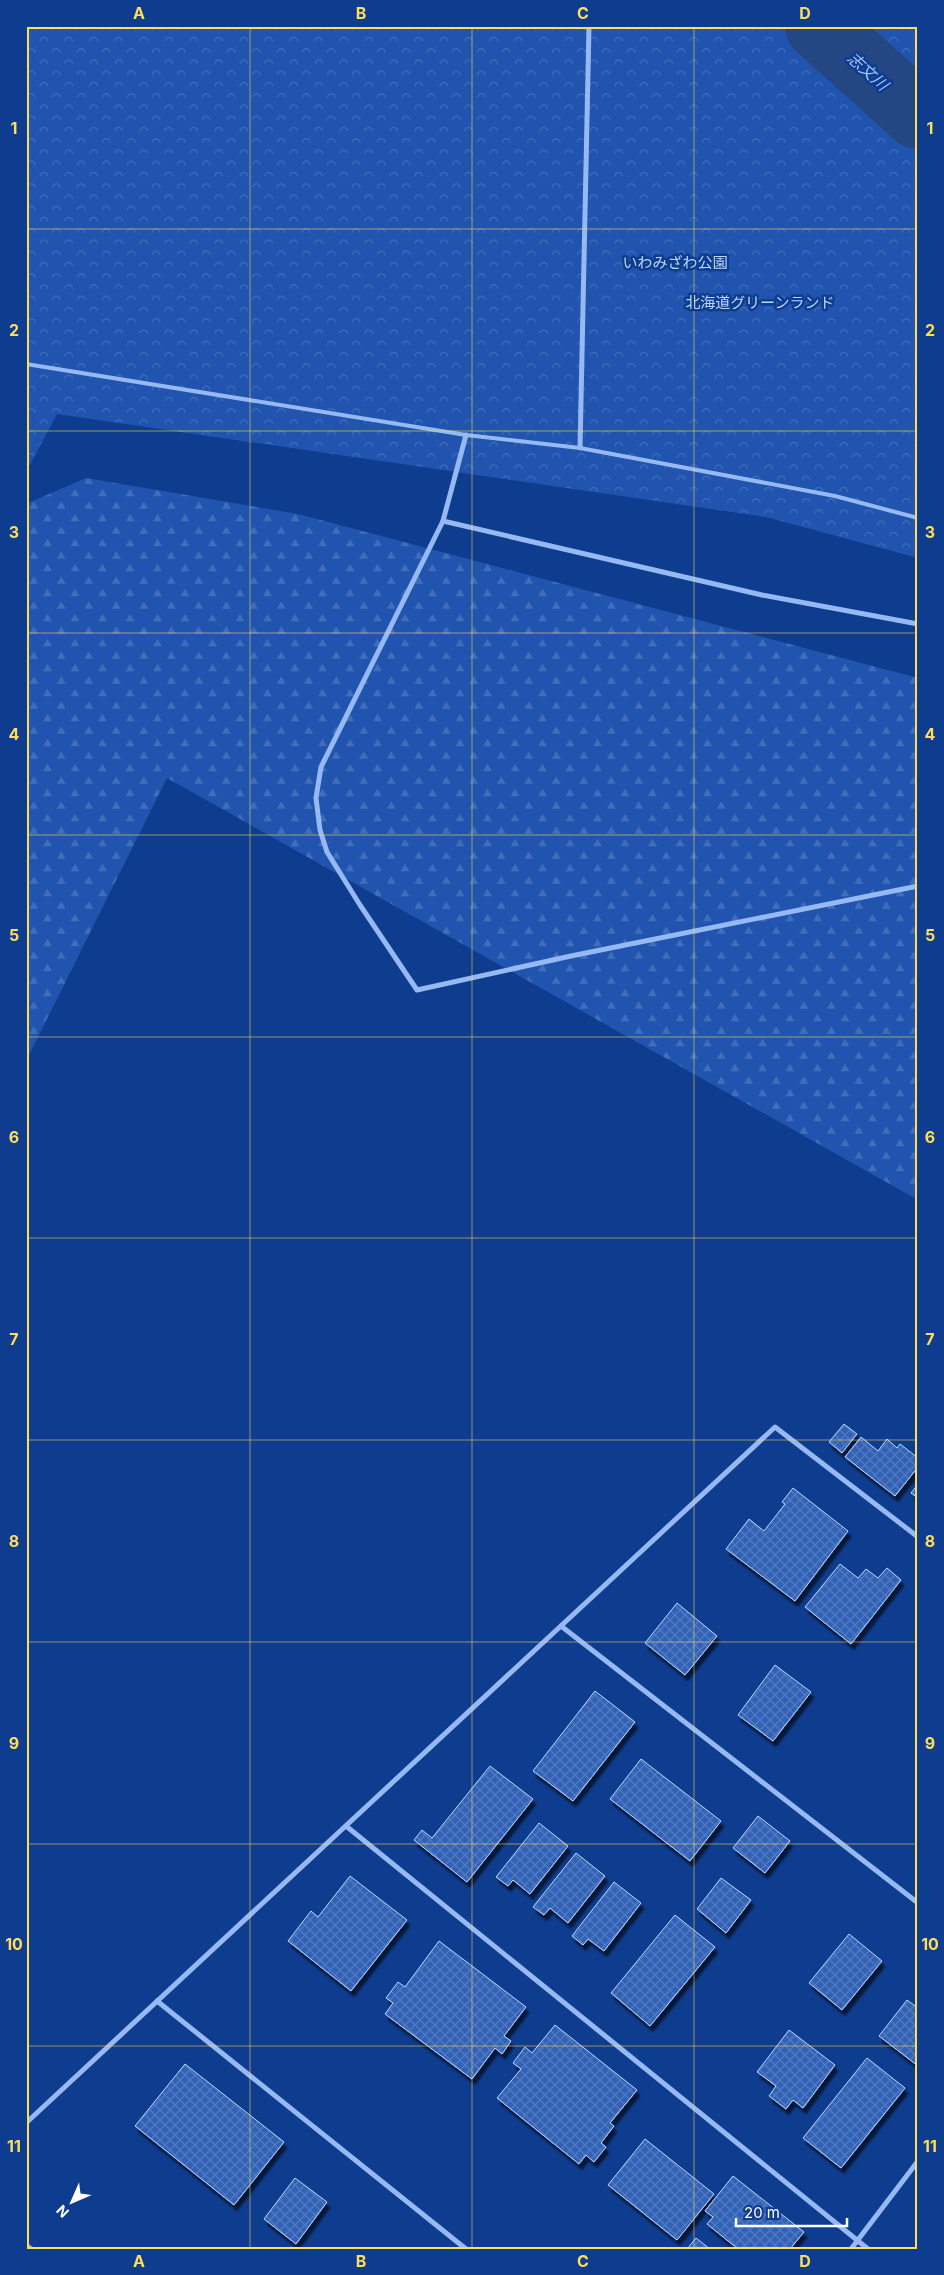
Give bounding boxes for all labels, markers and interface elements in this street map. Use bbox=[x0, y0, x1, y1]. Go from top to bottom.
text: A bbox=[133, 3, 145, 23]
text: B bbox=[356, 3, 366, 23]
text: C bbox=[577, 3, 589, 23]
text: D bbox=[799, 3, 811, 23]
water label: 志文川 bbox=[843, 48, 894, 96]
text: 1 bbox=[11, 118, 17, 138]
text: 1 bbox=[927, 118, 933, 138]
park label: いわみざわ公園 bbox=[622, 253, 728, 272]
park label: 北海道グリーンランド bbox=[685, 293, 835, 312]
text: 2 bbox=[9, 320, 19, 340]
text: 2 bbox=[925, 320, 935, 340]
text: 3 bbox=[9, 522, 19, 542]
text: 3 bbox=[925, 522, 935, 542]
text: 4 bbox=[9, 724, 20, 744]
text: 4 bbox=[925, 724, 936, 744]
text: 5 bbox=[9, 925, 19, 945]
text: 5 bbox=[925, 925, 935, 945]
text: 6 bbox=[9, 1127, 19, 1147]
text: 6 bbox=[925, 1127, 935, 1147]
text: 7 bbox=[9, 1329, 19, 1349]
text: 7 bbox=[925, 1329, 935, 1349]
text: 8 bbox=[9, 1531, 19, 1551]
text: 8 bbox=[925, 1531, 935, 1551]
text: 9 bbox=[9, 1733, 19, 1753]
text: 9 bbox=[925, 1733, 935, 1753]
text: 10 bbox=[5, 1934, 23, 1954]
text: 10 bbox=[921, 1934, 939, 1954]
text: 11 bbox=[7, 2136, 21, 2156]
text: 11 bbox=[923, 2136, 937, 2156]
north arrow bbox=[48, 2178, 98, 2228]
scale bar bbox=[736, 2195, 848, 2227]
text: N bbox=[53, 2202, 72, 2221]
text: 20 m bbox=[744, 2203, 780, 2222]
text: A bbox=[133, 2251, 145, 2271]
text: B bbox=[356, 2251, 366, 2271]
text: C bbox=[577, 2251, 589, 2271]
text: D bbox=[799, 2251, 811, 2271]

